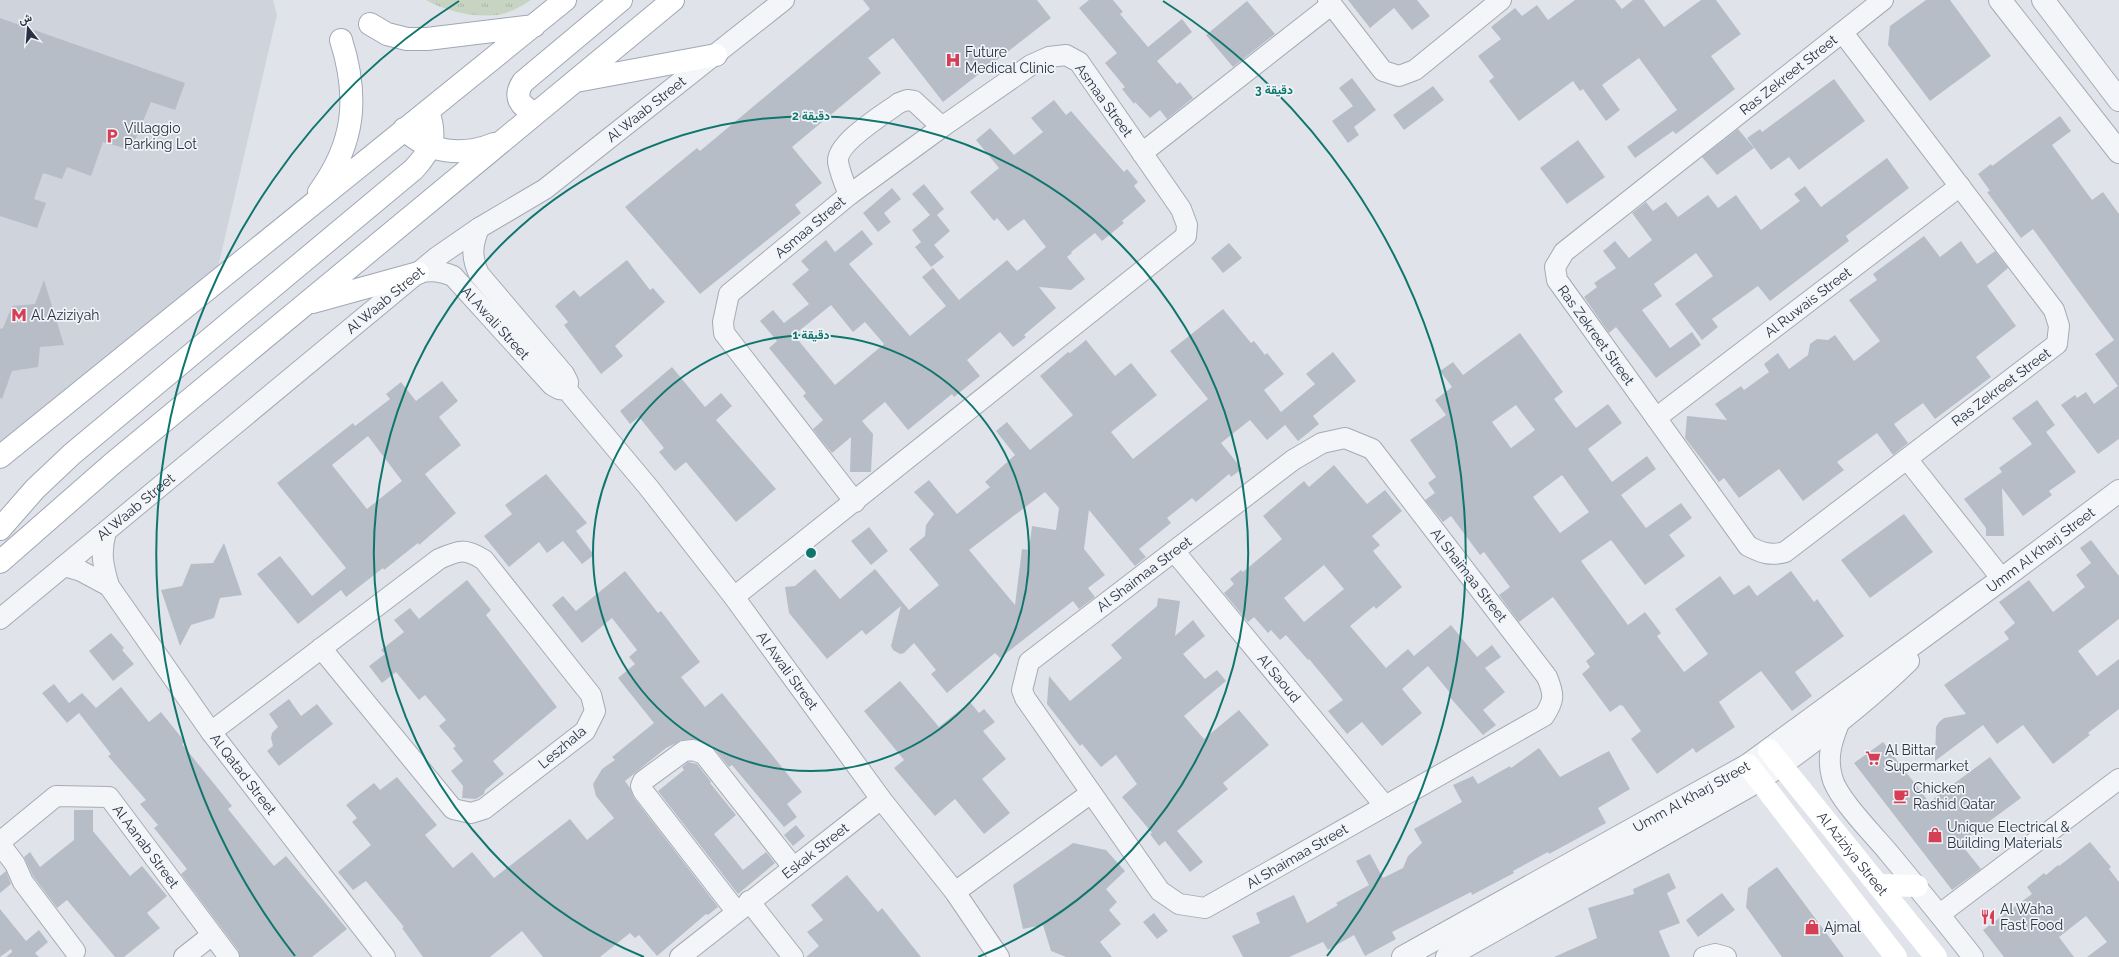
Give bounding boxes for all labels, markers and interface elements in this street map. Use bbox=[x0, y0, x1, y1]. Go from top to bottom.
north arrow bbox=[8, 8, 48, 48]
text: ش bbox=[17, 11, 33, 27]
street label: Ras Zekreet Street bbox=[1736, 31, 1840, 118]
place label: Future Medical Clinic bbox=[965, 44, 1055, 76]
hospital icon: Future Medical Clinic bbox=[944, 51, 962, 69]
street label: Asmaa Street bbox=[1072, 60, 1136, 140]
street label: Al Waab Street bbox=[603, 73, 689, 145]
text: 3 دقيقة bbox=[1255, 83, 1293, 97]
text: 2 دقيقة bbox=[792, 109, 830, 123]
place label: Villaggio Parking Lot bbox=[124, 120, 197, 152]
parking icon: Villaggio Parking Lot bbox=[103, 127, 121, 145]
street label: Asmaa Street bbox=[772, 193, 849, 261]
street label: Al Waab Street bbox=[343, 263, 427, 337]
street label: Al Ruwais Street bbox=[1761, 264, 1855, 340]
street label: Ras Zekreet Street bbox=[1554, 282, 1638, 388]
street label: Al Awali Street bbox=[458, 283, 533, 363]
metro station icon: Al Aziziyah bbox=[10, 306, 28, 324]
place label: Al Aziziyah bbox=[31, 307, 100, 323]
text: 1 دقيقة bbox=[792, 328, 830, 342]
street label: Ras Zekreet Street bbox=[1949, 345, 2054, 429]
street label: Al Waab Street bbox=[93, 470, 178, 544]
street label: Umm Al Kharj Street bbox=[1983, 504, 2098, 596]
street label: Al Shaimaa Street bbox=[1428, 525, 1511, 625]
street label: Al Shaimaa Street bbox=[1094, 533, 1195, 615]
centre of rings bbox=[804, 546, 818, 560]
street label: Al Awali Street bbox=[754, 628, 822, 713]
street label: Al Saoud bbox=[1255, 651, 1304, 706]
street label: Leszhala bbox=[535, 723, 589, 771]
street label: Al Qatad Street bbox=[207, 730, 280, 818]
place label: Al Bittar Supermarket bbox=[1885, 742, 1969, 774]
supermarket icon: Al Bittar Supermarket bbox=[1864, 749, 1882, 767]
street label: Umm Al Kharj Street bbox=[1630, 757, 1753, 835]
place label: Chicken Rashid Qatar bbox=[1913, 780, 1995, 812]
cafe icon: Chicken Rashid Qatar bbox=[1892, 787, 1910, 805]
street label: Al Aanab Street bbox=[110, 801, 182, 891]
street label: Al Aziziya Street bbox=[1814, 808, 1891, 899]
street label: Eskak Street bbox=[779, 819, 852, 882]
place label: Unique Electrical & Building Materials bbox=[1947, 819, 2071, 851]
street label: Al Shaimaa Street bbox=[1244, 820, 1351, 891]
shop icon: Unique Electrical & Building Materials bbox=[1926, 826, 1944, 844]
place label: Al Waha Fast Food bbox=[2000, 901, 2063, 933]
restaurant icon: Al Waha Fast Food bbox=[1979, 908, 1997, 926]
shop icon: Ajmal bbox=[1803, 918, 1821, 936]
place label: Ajmal bbox=[1824, 919, 1861, 935]

